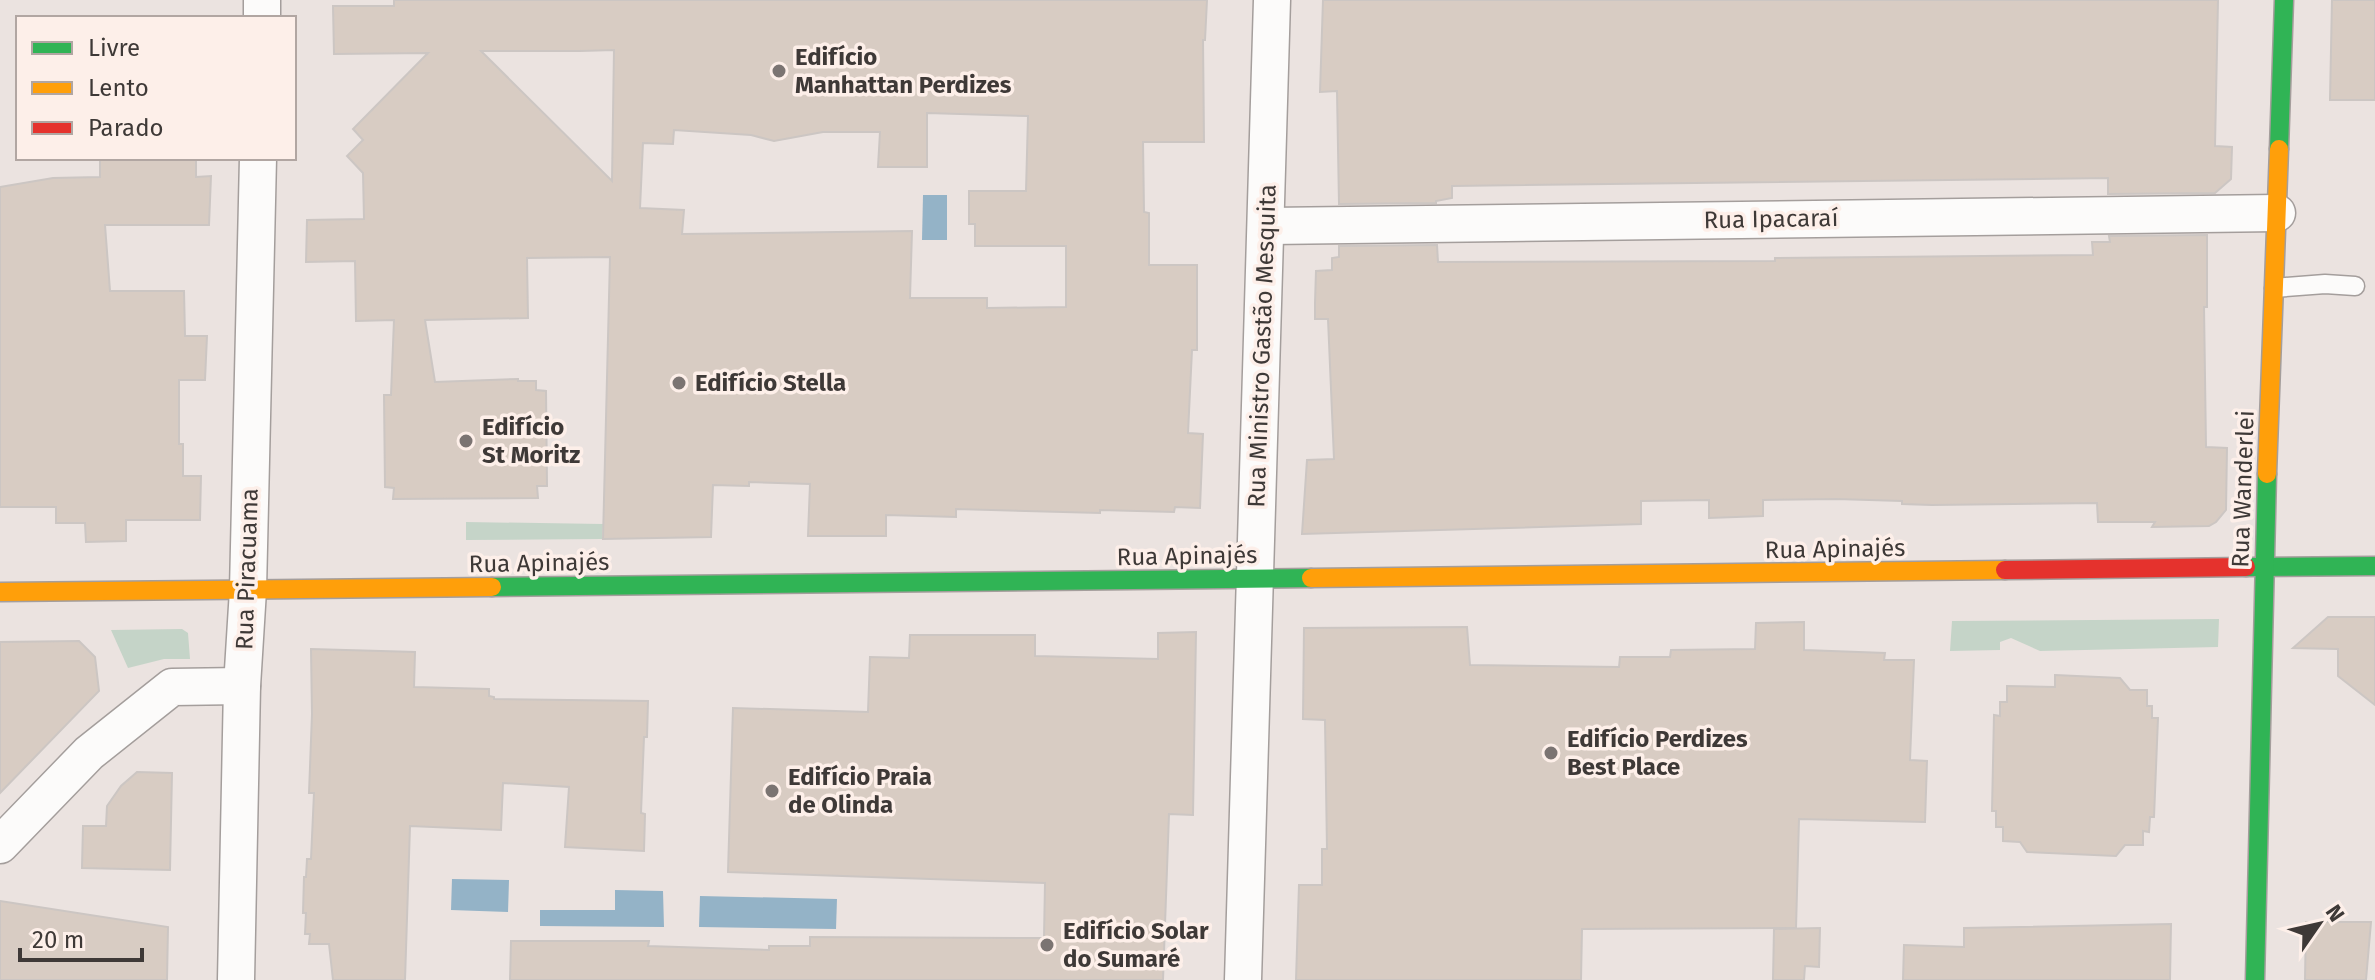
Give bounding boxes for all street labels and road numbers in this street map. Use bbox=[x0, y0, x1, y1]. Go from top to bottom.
street label: Rua Ministro Gastão Mesquita bbox=[1242, 184, 1282, 508]
street label: Rua Ipacaraí bbox=[1703, 204, 1839, 234]
street label: Rua Wanderlei bbox=[2226, 410, 2260, 568]
street label: Rua Piracuama bbox=[230, 488, 264, 650]
street label: Rua Apinajés bbox=[1764, 534, 1906, 564]
street label: Rua Apinajés bbox=[1116, 541, 1258, 571]
street label: Rua Apinajés bbox=[468, 548, 610, 578]

